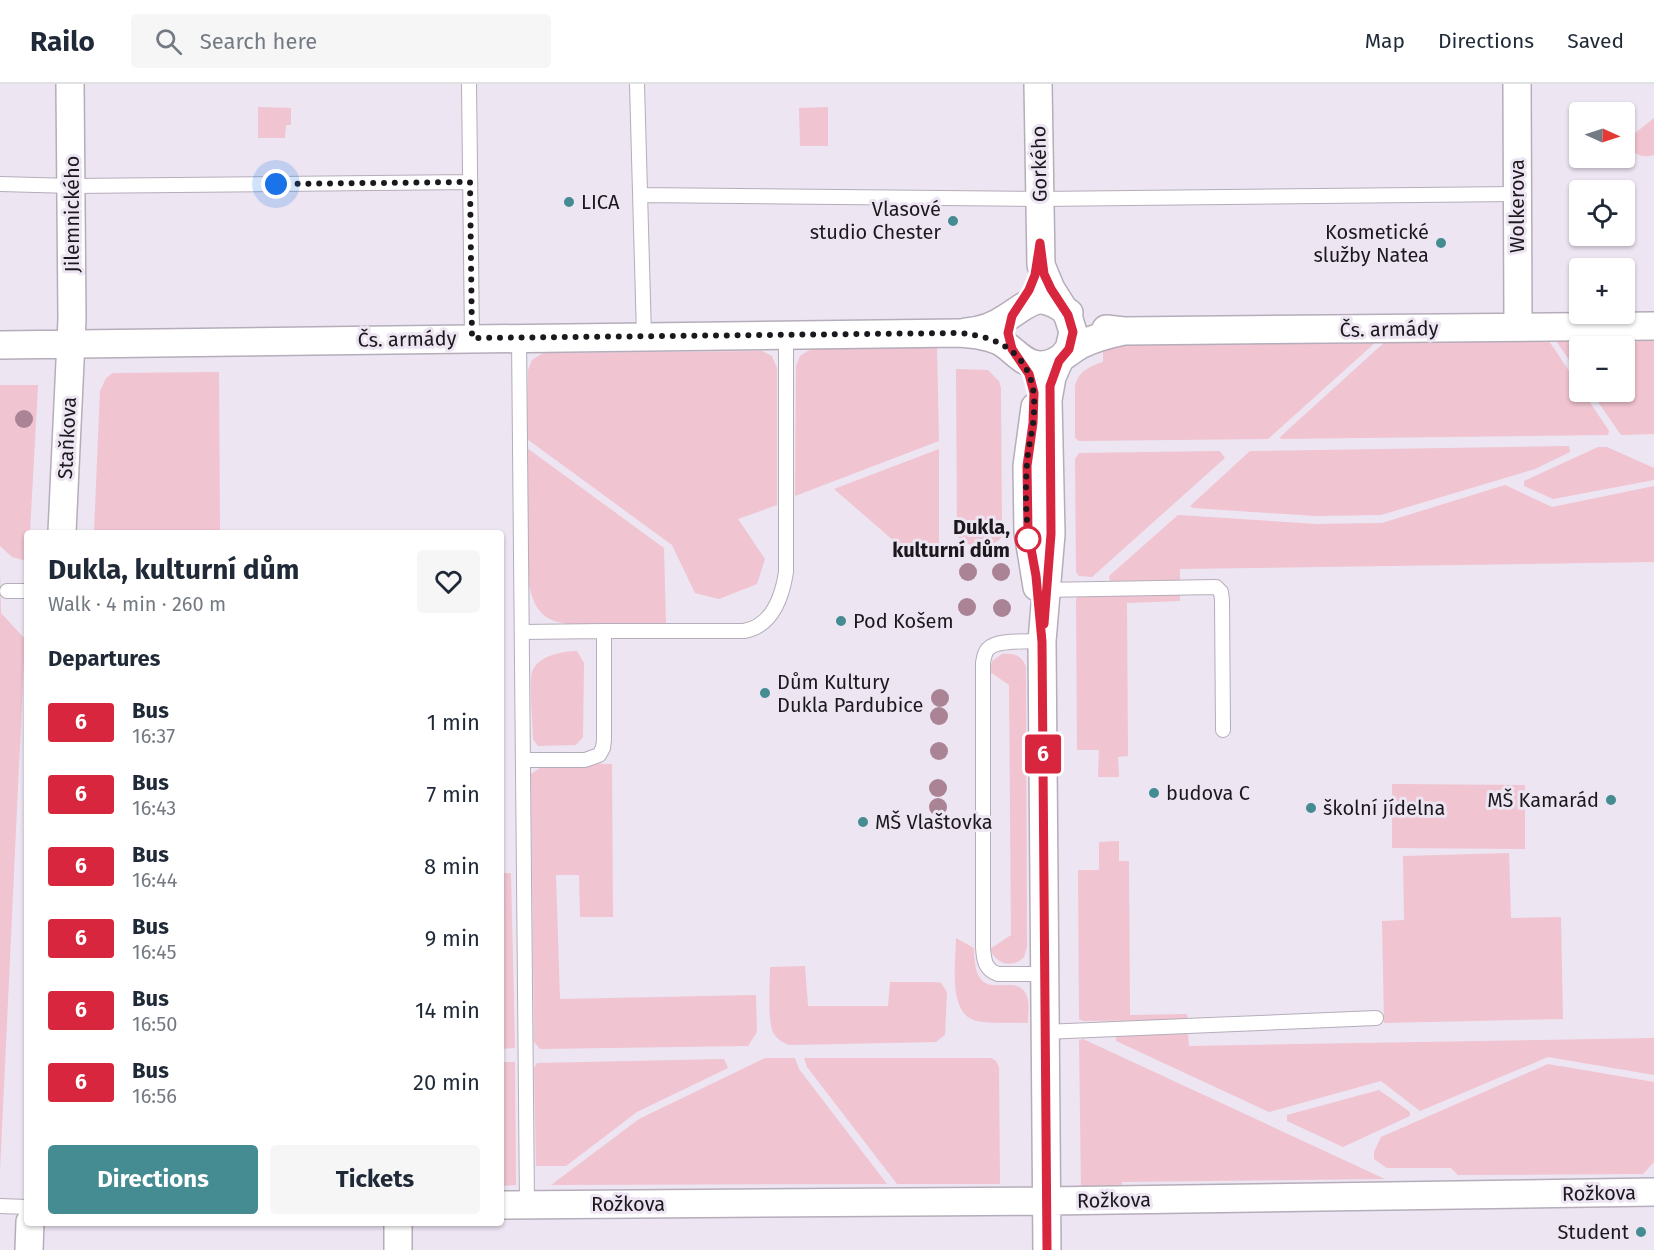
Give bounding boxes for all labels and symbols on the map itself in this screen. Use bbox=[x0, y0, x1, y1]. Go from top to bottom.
north arrow bbox=[1569, 102, 1635, 168]
street label: Gorkého bbox=[1026, 126, 1052, 202]
street label: Jilemnického bbox=[60, 156, 84, 272]
street label: Wolkerova bbox=[1505, 159, 1529, 253]
your location bbox=[261, 169, 291, 199]
place label: LICA bbox=[581, 190, 620, 214]
marker: LICA bbox=[562, 195, 576, 209]
place label: Vlasové studio Chester bbox=[810, 197, 941, 244]
marker: Vlasové studio Chester bbox=[946, 214, 960, 228]
place label: Kosmetické služby Natea bbox=[1313, 220, 1429, 267]
marker: Kosmetické služby Natea bbox=[1434, 236, 1448, 250]
street label: Čs. armády bbox=[1339, 316, 1439, 342]
street label: Čs. armády bbox=[357, 326, 457, 352]
street label: Staňkova bbox=[53, 396, 81, 480]
place label: Dukla, kulturní dům bbox=[892, 515, 1010, 562]
marker: Dukla, kulturní dům bbox=[1015, 526, 1041, 552]
place label: Pod Košem bbox=[853, 609, 954, 633]
marker: Pod Košem bbox=[834, 614, 848, 628]
place label: Dům Kultury Dukla Pardubice bbox=[777, 670, 923, 717]
marker: Dům Kultury Dukla Pardubice bbox=[758, 686, 772, 700]
line badge: 6 bbox=[1024, 734, 1062, 774]
place label: budova C bbox=[1166, 781, 1250, 805]
marker: budova C bbox=[1147, 786, 1161, 800]
place label: MŠ Kamarád bbox=[1487, 788, 1599, 812]
marker: MŠ Kamarád bbox=[1604, 793, 1618, 807]
place label: školní jídelna bbox=[1323, 796, 1445, 820]
marker: školní jídelna bbox=[1304, 801, 1318, 815]
place label: MŠ Vlaštovka bbox=[875, 810, 993, 834]
marker: MŠ Vlaštovka bbox=[856, 815, 870, 829]
street label: Rožkova bbox=[1562, 1180, 1636, 1206]
street label: Rožkova bbox=[1077, 1187, 1151, 1213]
street label: Rožkova bbox=[591, 1192, 665, 1216]
place label: Student bbox=[1557, 1220, 1630, 1244]
marker: Student bbox=[1634, 1225, 1648, 1239]

